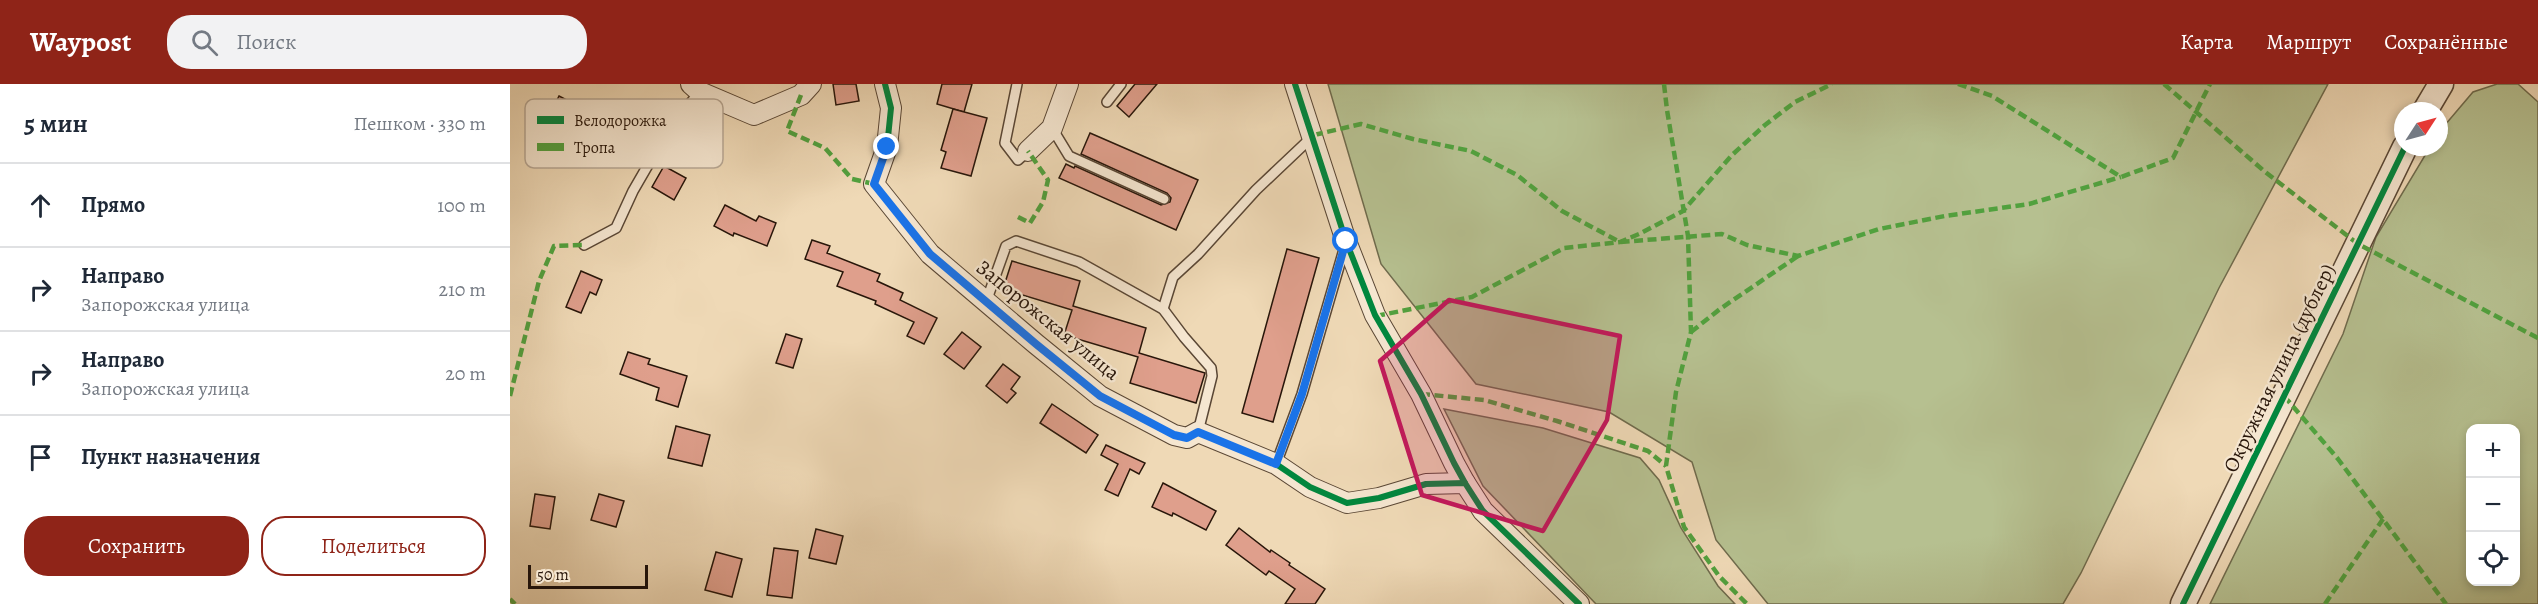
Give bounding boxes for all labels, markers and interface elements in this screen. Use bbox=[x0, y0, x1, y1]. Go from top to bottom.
search box bbox=[167, 15, 587, 69]
text: Waypost bbox=[30, 23, 131, 61]
icon: search bbox=[188, 26, 221, 59]
text: Поиск bbox=[236, 27, 296, 57]
text: Карта bbox=[2180, 28, 2233, 56]
text: Маршрут bbox=[2266, 28, 2351, 56]
text: Сохранённые bbox=[2384, 28, 2508, 56]
legend bbox=[525, 99, 723, 168]
north arrow bbox=[2394, 102, 2448, 156]
text: 5 мин bbox=[24, 106, 88, 141]
text: Пешком · 330 m bbox=[353, 110, 486, 137]
text: Велодорожка bbox=[574, 110, 667, 132]
route end bbox=[873, 133, 899, 159]
text: Тропа bbox=[574, 137, 616, 159]
icon: ahead bbox=[24, 189, 57, 222]
text: Прямо bbox=[81, 190, 145, 220]
text: 100 m bbox=[437, 192, 486, 219]
route start bbox=[1332, 227, 1358, 253]
street label: Запорожская улица bbox=[970, 253, 1126, 387]
street label: Окружная улица (дублер) bbox=[2216, 259, 2342, 477]
text: Направо bbox=[81, 261, 164, 291]
icon: right bbox=[24, 273, 57, 306]
text: 210 m bbox=[438, 276, 486, 303]
text: Запорожская улица bbox=[81, 291, 250, 318]
text: Направо bbox=[81, 345, 164, 375]
icon: right bbox=[24, 357, 57, 390]
text: 20 m bbox=[445, 360, 486, 387]
text: Запорожская улица bbox=[81, 375, 250, 402]
map controls bbox=[2466, 424, 2520, 586]
button: + bbox=[2466, 424, 2520, 478]
icon: arrive bbox=[24, 441, 57, 474]
text: Пункт назначения bbox=[81, 442, 260, 472]
button: − bbox=[2466, 478, 2520, 532]
button: Сохранить bbox=[24, 516, 249, 576]
button: Поделиться bbox=[261, 516, 486, 576]
button: locate bbox=[2466, 532, 2520, 586]
scale bar bbox=[528, 562, 648, 590]
text: 50 m bbox=[537, 564, 569, 586]

